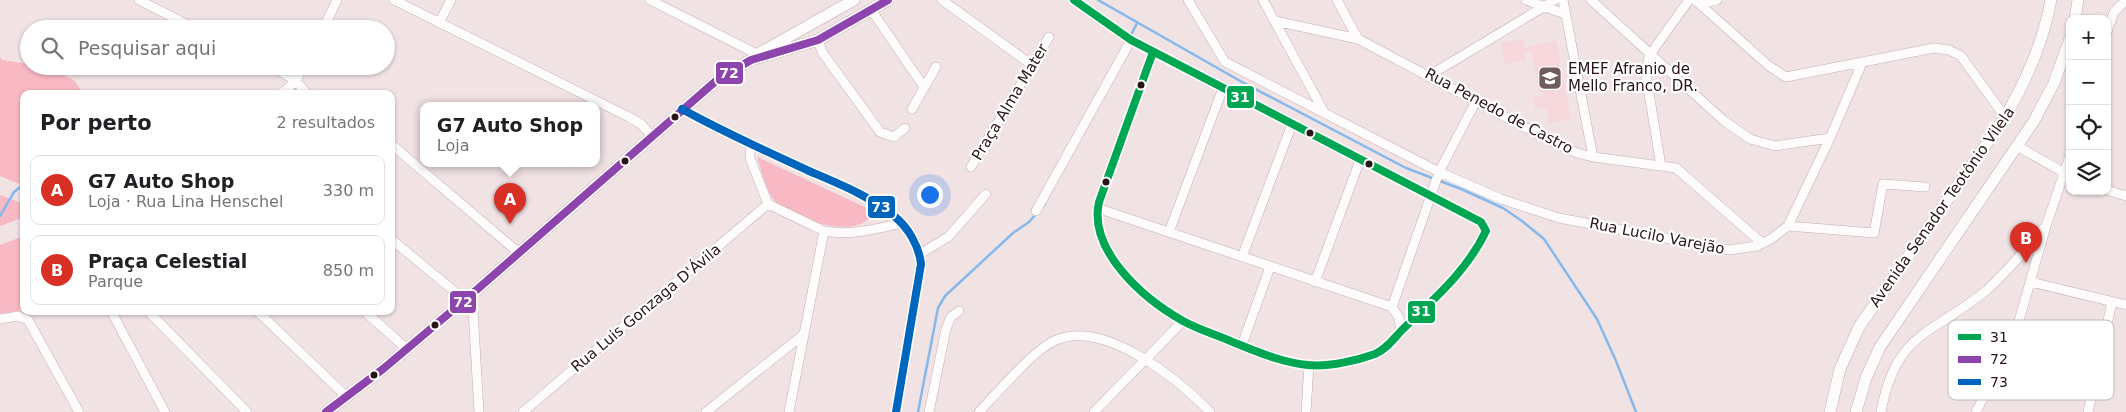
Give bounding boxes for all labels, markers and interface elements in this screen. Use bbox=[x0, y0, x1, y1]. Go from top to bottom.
map controls bbox=[2066, 15, 2111, 195]
button: + bbox=[2066, 15, 2111, 60]
search box bbox=[20, 20, 395, 75]
icon: search bbox=[38, 34, 66, 62]
text: Pesquisar aqui bbox=[78, 37, 216, 59]
street label: Praça Alma Mater bbox=[968, 40, 1052, 164]
place label: EMEF Afranio de Mello Franco, DR. bbox=[1568, 60, 1698, 95]
button: − bbox=[2066, 60, 2111, 105]
line badge: 72 bbox=[715, 61, 744, 85]
street label: Rua Penedo de Castro bbox=[1422, 64, 1576, 158]
text: 72 bbox=[719, 65, 739, 81]
school or university icon: EMEF Afranio de Mello Franco, DR. bbox=[1537, 65, 1563, 91]
unlabelled marker bbox=[1136, 80, 1146, 90]
line badge: 31 bbox=[1226, 85, 1255, 109]
text: 31 bbox=[1230, 89, 1250, 105]
popup bbox=[420, 102, 600, 167]
street label: Avenida Senador Teotônio Vilela bbox=[1866, 103, 2018, 311]
button: locate bbox=[2066, 105, 2111, 150]
text: Por perto bbox=[40, 111, 152, 135]
unlabelled marker bbox=[670, 112, 680, 122]
text: 2 resultados bbox=[276, 113, 375, 132]
text: G7 Auto Shop bbox=[437, 114, 583, 136]
unlabelled marker bbox=[1305, 128, 1315, 138]
text: Loja bbox=[437, 136, 470, 155]
button: layers bbox=[2066, 150, 2111, 195]
unlabelled marker bbox=[620, 156, 630, 166]
unlabelled marker bbox=[1364, 159, 1374, 169]
text: G7 Auto Shop bbox=[88, 170, 234, 192]
unlabelled marker bbox=[1101, 177, 1111, 187]
text: A bbox=[51, 181, 63, 200]
text: 330 m bbox=[323, 181, 374, 200]
your location bbox=[917, 182, 943, 208]
pin: A bbox=[494, 183, 526, 224]
text: Loja · Rua Lina Henschel bbox=[88, 192, 283, 211]
line badge: 73 bbox=[867, 195, 896, 219]
text: 73 bbox=[871, 199, 891, 215]
street label: Rua Lucilo Varejão bbox=[1588, 214, 1726, 258]
pin: B bbox=[2010, 222, 2042, 263]
street label: Rua Luis Gonzaga D'Ávila bbox=[567, 239, 725, 376]
text: Praça Celestial bbox=[88, 250, 247, 272]
text: B bbox=[51, 261, 63, 280]
text: 850 m bbox=[323, 261, 374, 280]
text: Parque bbox=[88, 272, 143, 291]
line badge: 72 bbox=[449, 290, 477, 314]
text: 72 bbox=[453, 294, 473, 310]
line badge: 31 bbox=[1407, 300, 1436, 324]
text: 31 bbox=[1411, 303, 1431, 319]
unlabelled marker bbox=[430, 320, 440, 330]
legend bbox=[1948, 320, 2114, 400]
text: 31 bbox=[1990, 329, 2008, 345]
text: 72 bbox=[1990, 351, 2008, 367]
unlabelled marker bbox=[369, 370, 379, 380]
text: 73 bbox=[1990, 374, 2008, 390]

